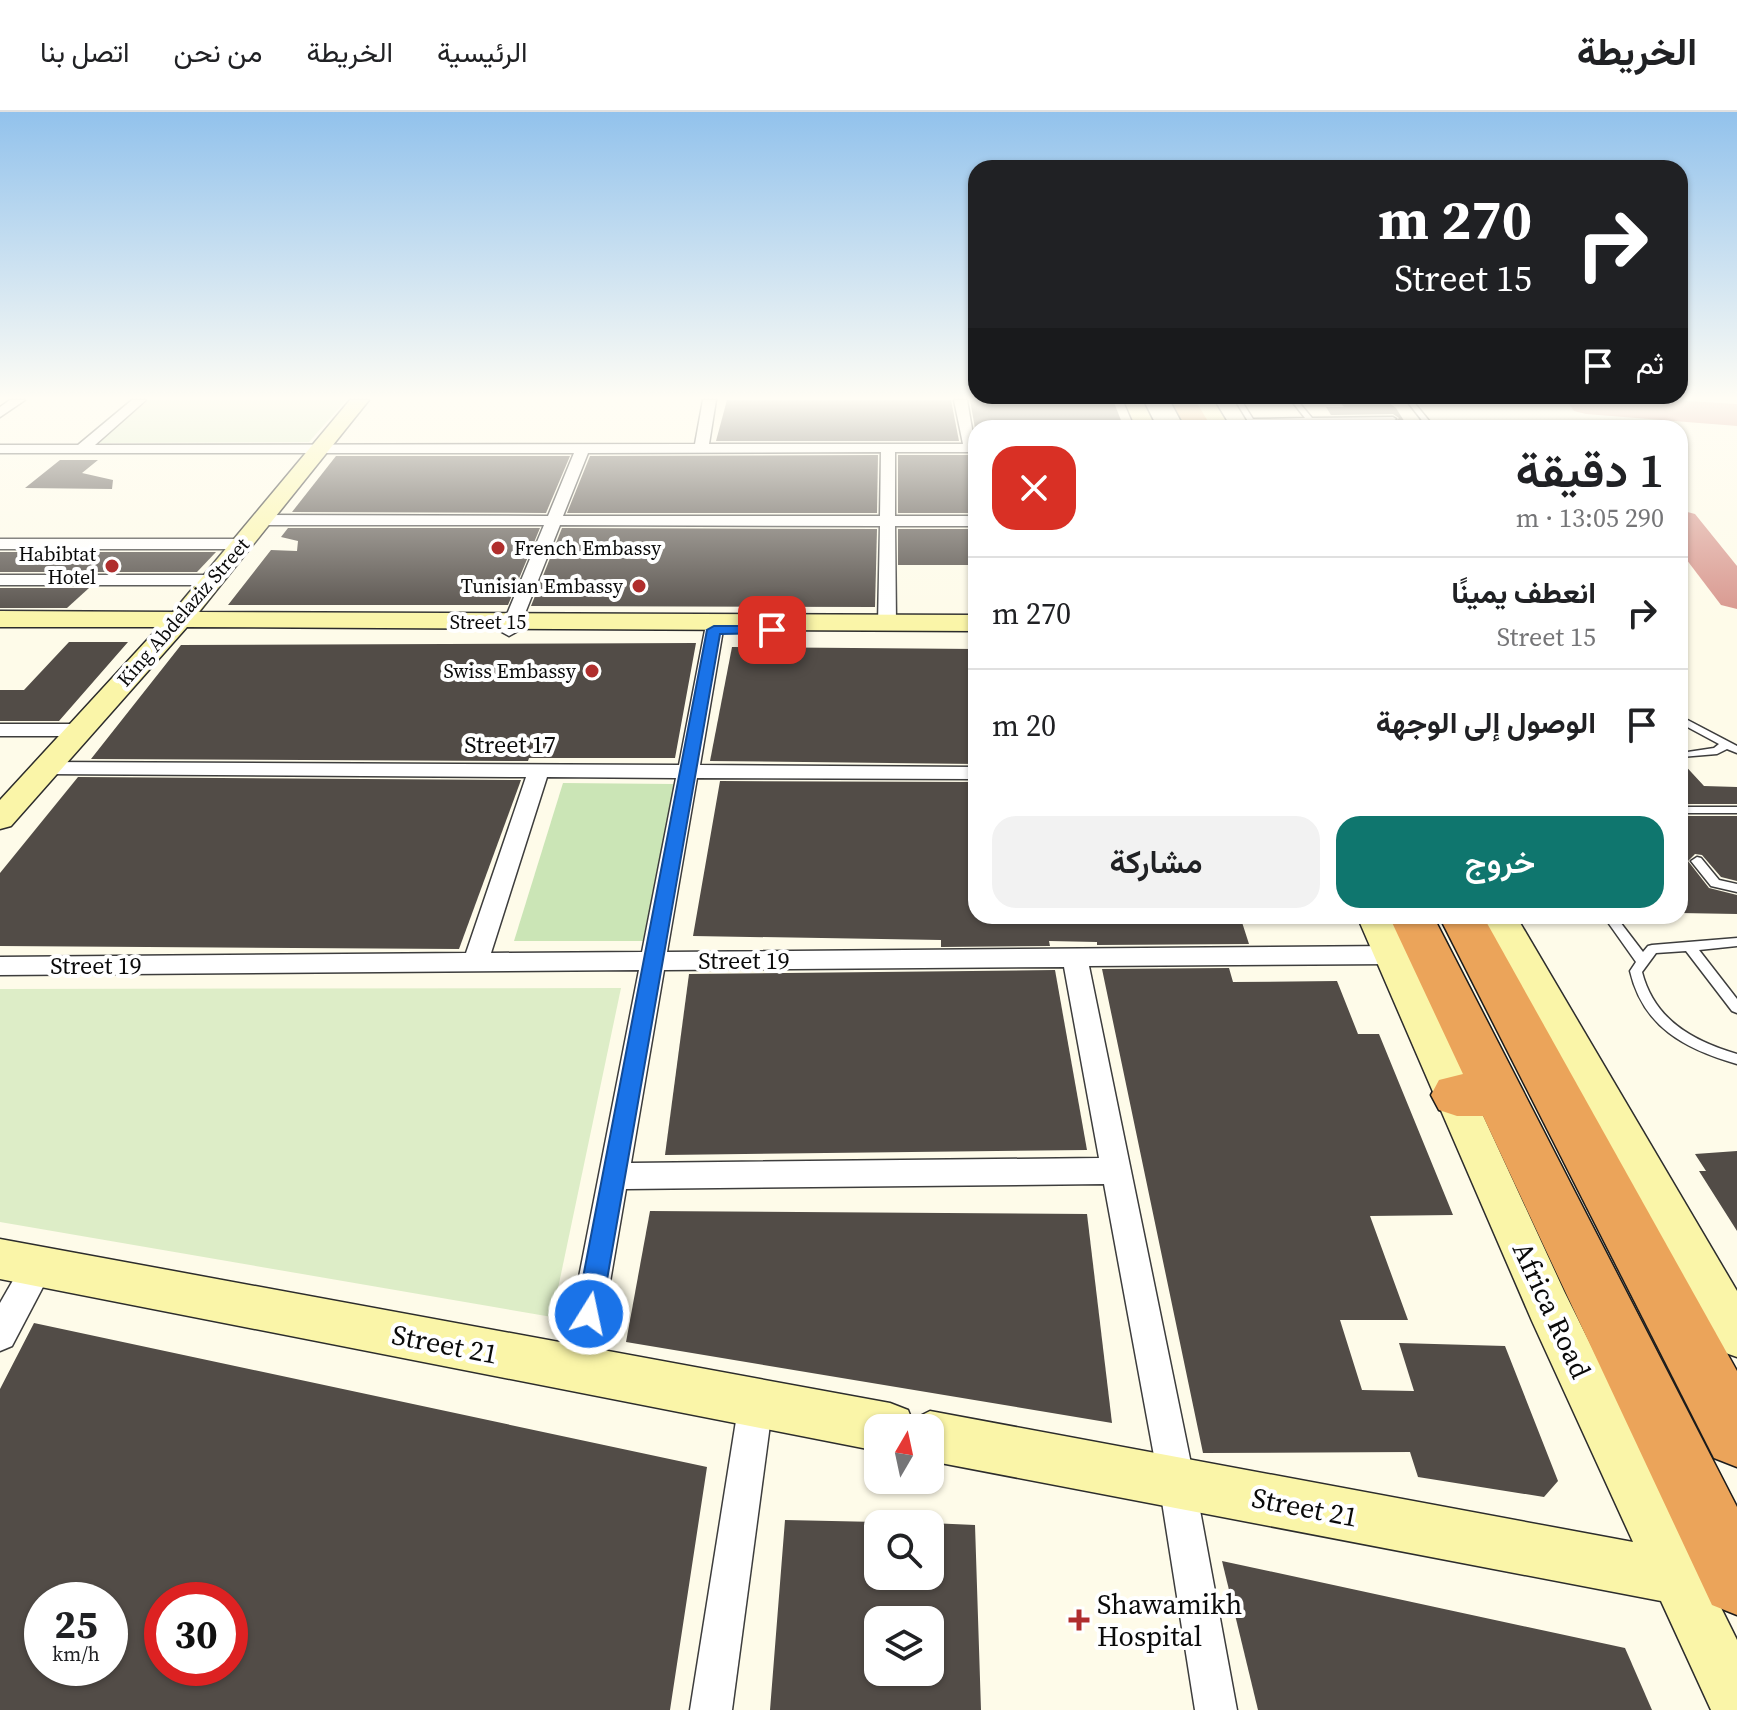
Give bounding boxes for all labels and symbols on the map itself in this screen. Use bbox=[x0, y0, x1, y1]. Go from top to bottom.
street label: King Abdelaziz Street bbox=[110, 531, 256, 693]
place label: French Embassy bbox=[514, 534, 662, 562]
marker: French Embassy bbox=[489, 539, 507, 557]
place label: Habibtat Hotel bbox=[18, 540, 96, 591]
marker: Habibtat Hotel bbox=[103, 557, 121, 575]
place label: Tunisian Embassy bbox=[461, 572, 624, 600]
marker: Tunisian Embassy bbox=[630, 577, 648, 595]
pin bbox=[738, 596, 806, 664]
street label: Street 15 bbox=[450, 608, 526, 636]
place label: Swiss Embassy bbox=[444, 657, 577, 685]
marker: Swiss Embassy bbox=[583, 662, 601, 680]
street label: Street 17 bbox=[464, 728, 556, 761]
street label: Street 19 bbox=[698, 944, 790, 977]
street label: Street 19 bbox=[50, 949, 142, 982]
street label: Africa Road bbox=[1504, 1236, 1600, 1385]
position arrow bbox=[547, 1272, 631, 1356]
street label: Street 21 bbox=[389, 1315, 501, 1373]
north arrow bbox=[864, 1414, 944, 1494]
street label: Street 21 bbox=[1249, 1478, 1361, 1536]
speed limit sign: 30 bbox=[144, 1582, 248, 1686]
place label: Shawamikh Hospital bbox=[1097, 1585, 1242, 1655]
marker: Shawamikh Hospital bbox=[1068, 1609, 1090, 1631]

